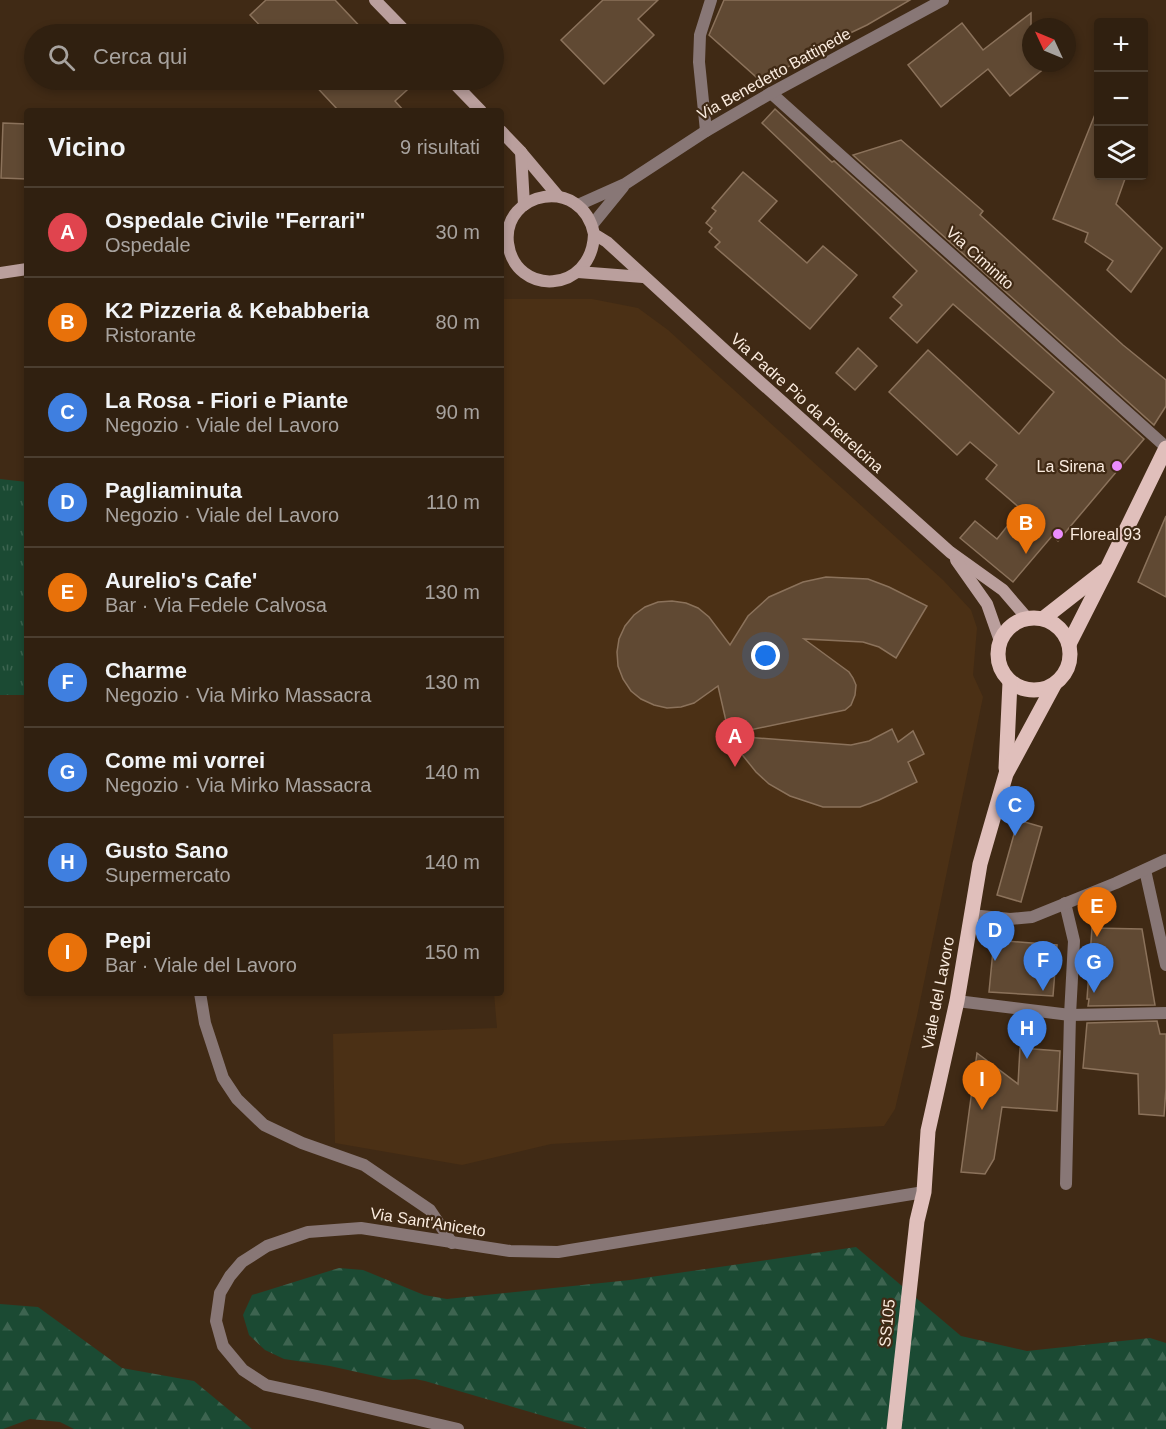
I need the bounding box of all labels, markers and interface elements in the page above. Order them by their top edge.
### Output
north arrow [1022,18,1076,72]
map controls [1094,18,1148,180]
button: + [1094,18,1148,72]
search box [24,24,504,90]
street label: Via Benedetto Battipede [695,25,854,123]
icon: search [45,41,78,74]
text: Cerca qui [93,44,187,69]
button: − [1094,72,1148,126]
button: layers [1094,126,1148,180]
text: Vicino [48,132,126,162]
text: 9 risultati [400,136,480,158]
text: Ospedale Civile "Ferrari" [105,208,366,233]
text: A [60,221,75,243]
text: 30 m [436,221,480,243]
street label: Via Ciminito [943,223,1017,293]
text: Ospedale [105,234,191,256]
text: K2 Pizzeria & Kebabberia [105,298,369,323]
text: B [60,311,75,333]
text: 80 m [436,311,480,333]
text: Ristorante [105,324,196,346]
street label: Via Padre Pio da Pietrelcina [727,330,887,476]
text: La Rosa - Fiori e Piante [105,388,348,413]
text: C [60,401,75,423]
text: 90 m [436,401,480,423]
text: Negozio · Viale del Lavoro [105,414,339,436]
place label: La Sirena [1037,458,1105,475]
marker: La Sirena [1110,459,1124,473]
text: Pagliaminuta [105,478,242,503]
text: D [60,491,75,513]
text: 110 m [426,491,480,513]
text: Negozio · Viale del Lavoro [105,504,339,526]
pin: B [1006,504,1046,554]
place label: Floreal 93 [1070,526,1141,543]
marker: Floreal 93 [1051,527,1065,541]
text: Aurelio's Cafe' [105,568,257,593]
text: E [61,581,74,603]
text: 130 m [424,581,480,603]
text: Bar · Via Fedele Calvosa [105,594,327,616]
your location [751,641,780,670]
text: Charme [105,658,187,683]
text: F [61,671,74,693]
text: 130 m [424,671,480,693]
text: Negozio · Via Mirko Massacra [105,684,371,706]
pin: A [716,718,754,767]
text: Come mi vorrei [105,748,265,773]
text: G [60,761,75,783]
text: 140 m [424,761,480,783]
text: Negozio · Via Mirko Massacra [105,774,371,796]
pin: C [996,786,1034,836]
text: Gusto Sano [105,838,228,863]
text: H [60,851,75,873]
text: 140 m [424,851,480,873]
text: Supermercato [105,864,231,886]
pin: E [1078,888,1116,937]
pin: D [976,912,1014,961]
text: Pepi [105,928,151,953]
street label: Viale del Lavoro [919,935,957,1051]
text: I [65,941,70,963]
text: 150 m [424,941,480,963]
pin: F [1024,942,1062,991]
pin: G [1074,944,1114,993]
text: Bar · Viale del Lavoro [105,954,297,976]
pin: H [1008,1010,1046,1059]
pin: I [962,1060,1002,1110]
street label: Via Sant'Aniceto [369,1204,487,1240]
street label: SS105 [876,1298,898,1348]

